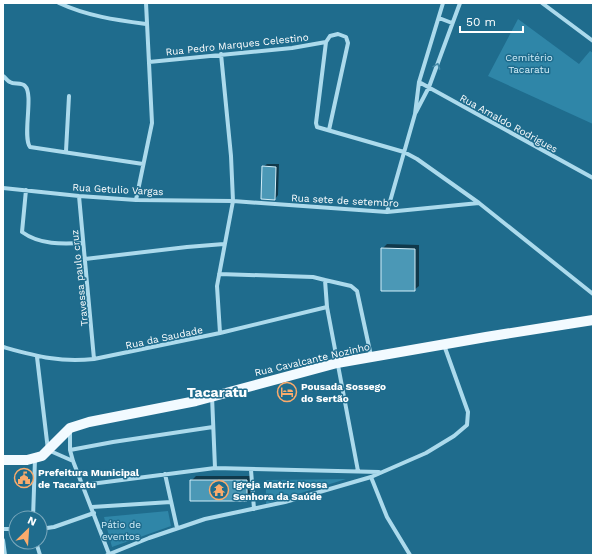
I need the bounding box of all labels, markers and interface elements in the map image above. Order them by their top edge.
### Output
scale bar [460,8,523,34]
text: 50 m [466,15,496,29]
street label: Rua Pedro Marques Celestino [165,32,309,57]
park label: Cemitério Tacaratu [505,52,553,75]
one-way arrow [432,63,440,70]
street label: Rua Amaldo Rodrigues [458,92,559,155]
street label: Rua Getulio Vargas [72,182,164,197]
street label: Rua sete de setembro [291,192,399,209]
street label: Travessa paulo cruz [69,229,90,327]
street label: Rua da Saudade [124,324,204,351]
street label: Rua Cavalcante Nozinho [253,341,371,378]
hotel icon: Pousada Sossego do Sertão [276,381,298,403]
place label: Pousada Sossego do Sertão [301,381,386,404]
district label: Tacaratu [187,384,247,400]
public building icon: Prefeitura Municipal de Tacaratu [13,467,35,489]
place label: Prefeitura Municipal de Tacaratu [38,467,140,490]
temple icon: Igreja Matriz Nossa Senhora da Saúde [208,479,230,501]
place label: Igreja Matriz Nossa Senhora da Saúde [233,479,327,502]
north arrow [8,510,48,550]
text: N [26,514,38,529]
park label: Pátio de eventos [101,519,141,542]

